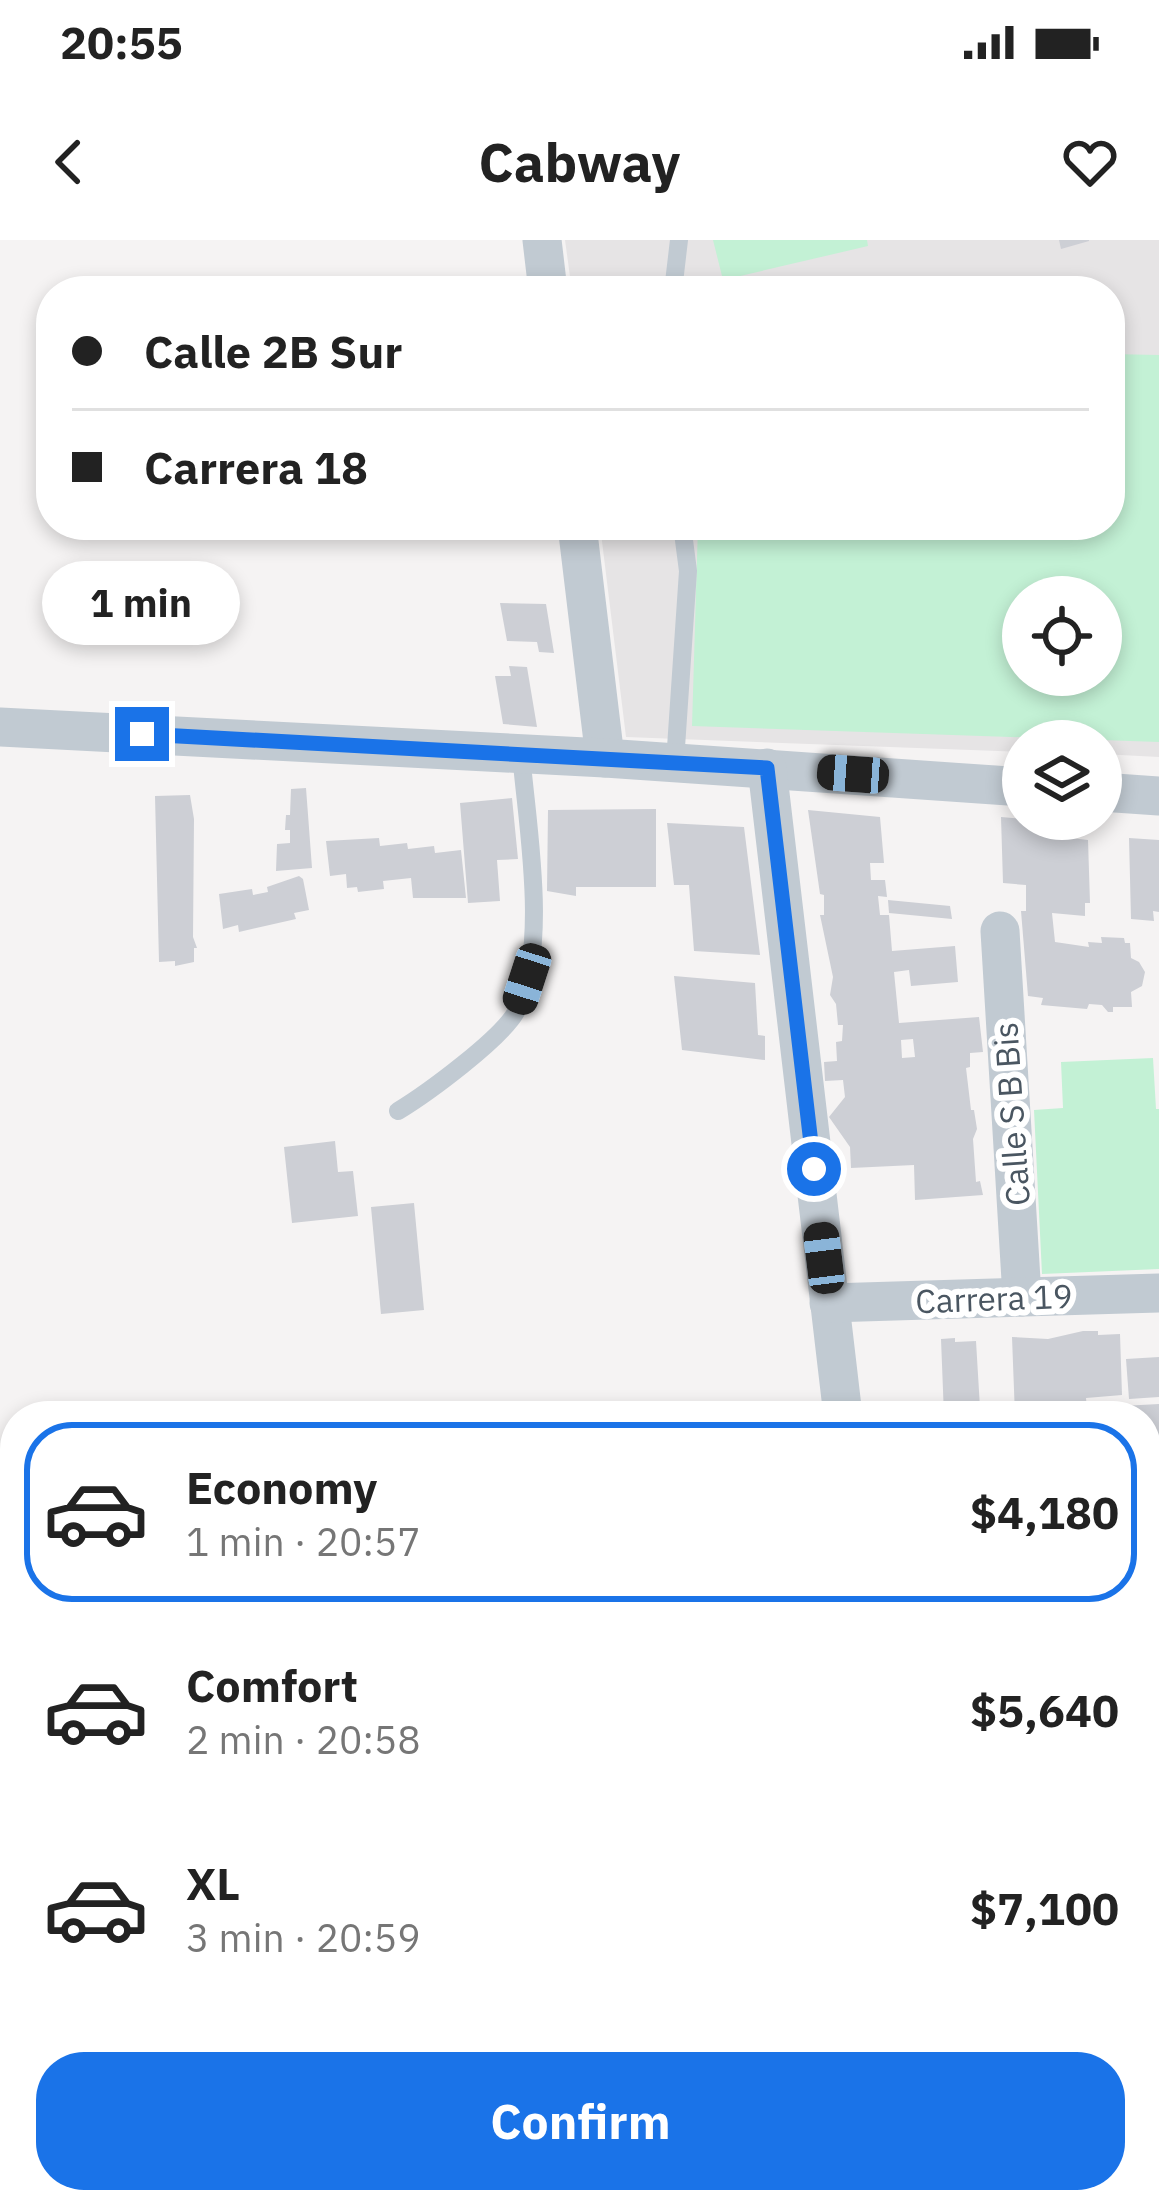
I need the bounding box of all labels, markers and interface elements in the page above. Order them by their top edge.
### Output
text: 20:55 [60,13,183,71]
text: Cabway [479,127,680,197]
icon: back [36,129,102,195]
icon: heart [1057,129,1123,195]
text: Calle 2B Sur [144,322,402,380]
text: Carrera 18 [144,438,368,496]
callout: 1 min [43,560,241,644]
map controls [1002,576,1122,840]
button: locate [1002,576,1122,696]
text: 1 min [90,577,192,628]
route end [115,707,169,761]
button: layers [1002,720,1122,840]
car [816,754,890,794]
car [499,939,555,1019]
street label: Calle S B Bis [983,1021,1039,1207]
route start [787,1142,841,1196]
car [802,1220,846,1296]
street label: Carrera 19 [915,1274,1073,1322]
icon: car [42,1458,150,1566]
text: Economy [186,1458,377,1516]
text: $4,180 [970,1483,1119,1541]
text: 1 min · 20:57 [186,1516,421,1567]
icon: car [42,1656,150,1764]
text: Comfort [186,1656,358,1714]
text: $5,640 [970,1681,1119,1739]
text: 2 min · 20:58 [186,1714,421,1765]
icon: car [42,1854,150,1962]
text: XL [186,1854,240,1912]
text: $7,100 [970,1879,1119,1937]
text: 3 min · 20:59 [186,1912,421,1963]
button: Confirm [36,2052,1125,2190]

